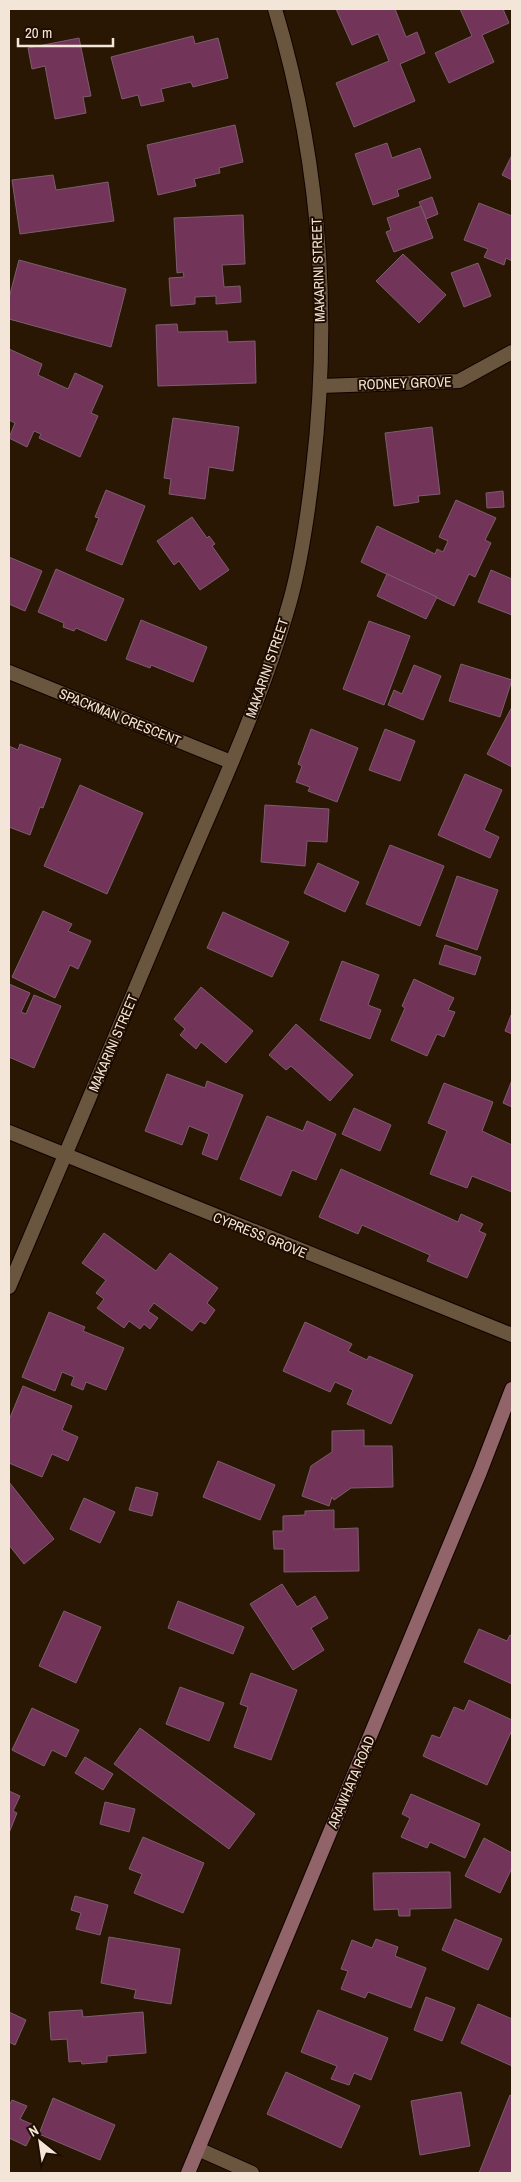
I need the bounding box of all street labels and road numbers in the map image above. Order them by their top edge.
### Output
street label: MAKARINI STREET [307,218,329,322]
street label: RODNEY GROVE [358,372,452,394]
street label: MAKARINI STREET [242,616,292,720]
street label: SPACKMAN CRESCENT [56,684,184,750]
street label: MAKARINI STREET [84,992,142,1094]
street label: CYPRESS GROVE [210,1208,310,1262]
street label: ARAWHATA ROAD [323,1733,379,1832]

